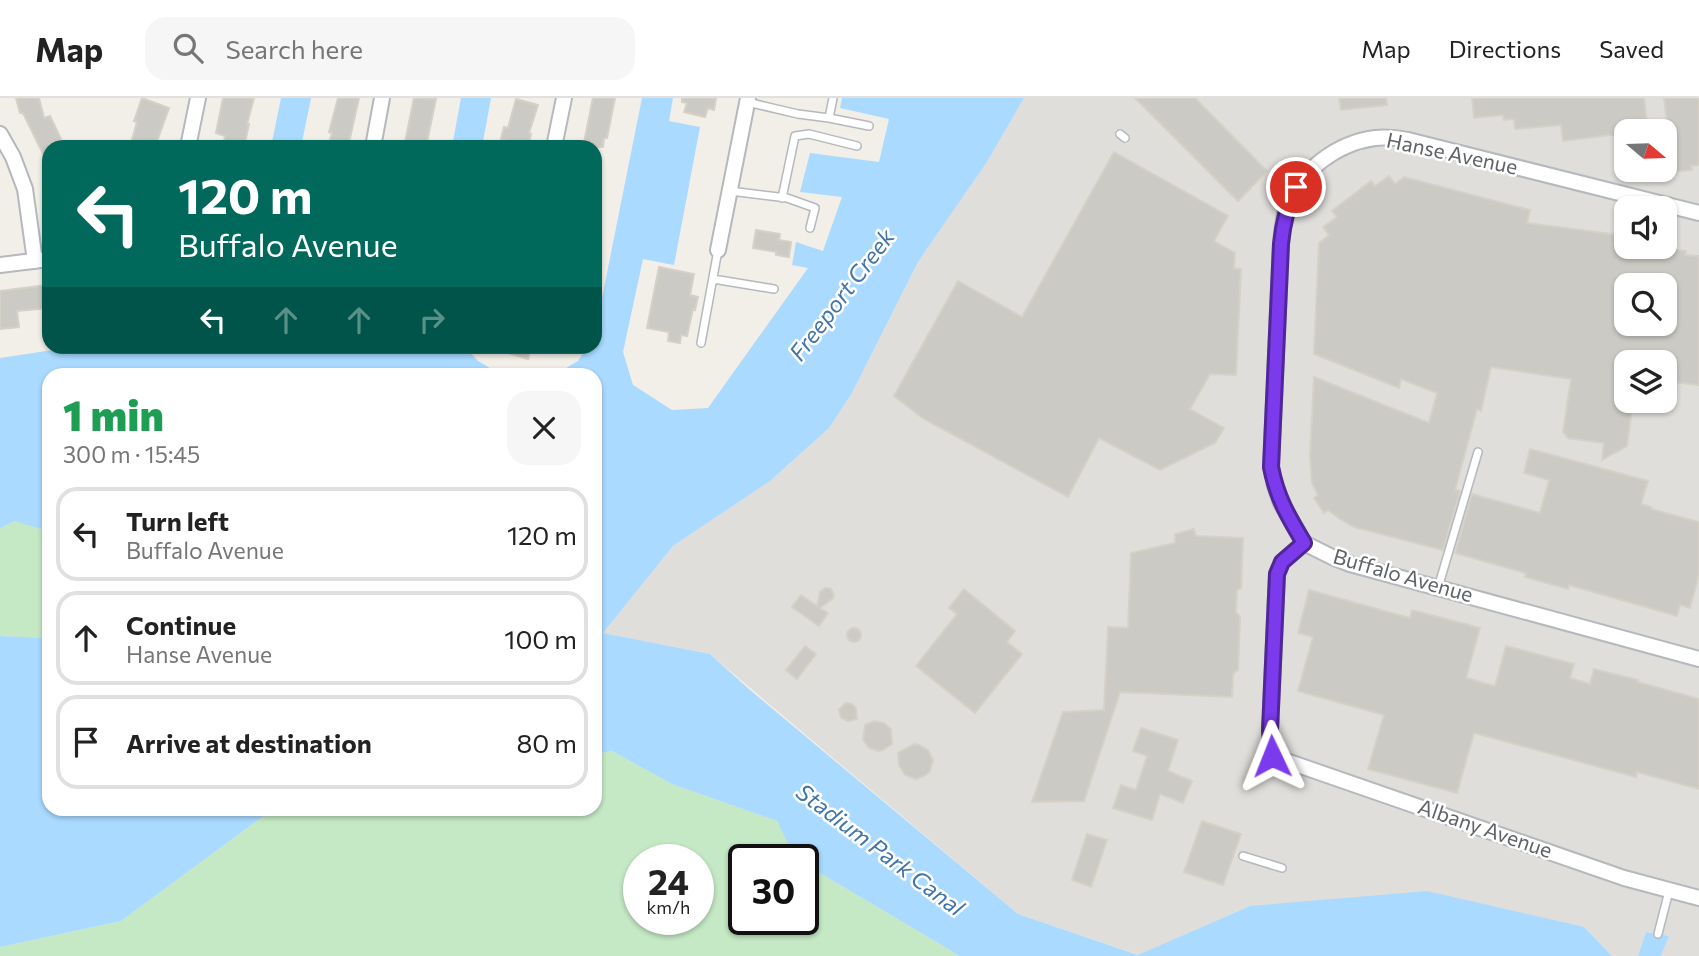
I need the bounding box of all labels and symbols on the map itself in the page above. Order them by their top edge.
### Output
north arrow [1614,119,1676,182]
street label: Hanse Avenue [1384,126,1520,179]
pin [1266,157,1326,217]
water label: Freeport Creek [783,223,900,366]
street label: Buffalo Avenue [1331,543,1476,606]
position arrow [1235,719,1309,793]
water label: Stadium Park Canal [791,777,971,922]
street label: Albany Avenue [1415,793,1556,862]
speed limit sign: 30 [728,844,819,935]

